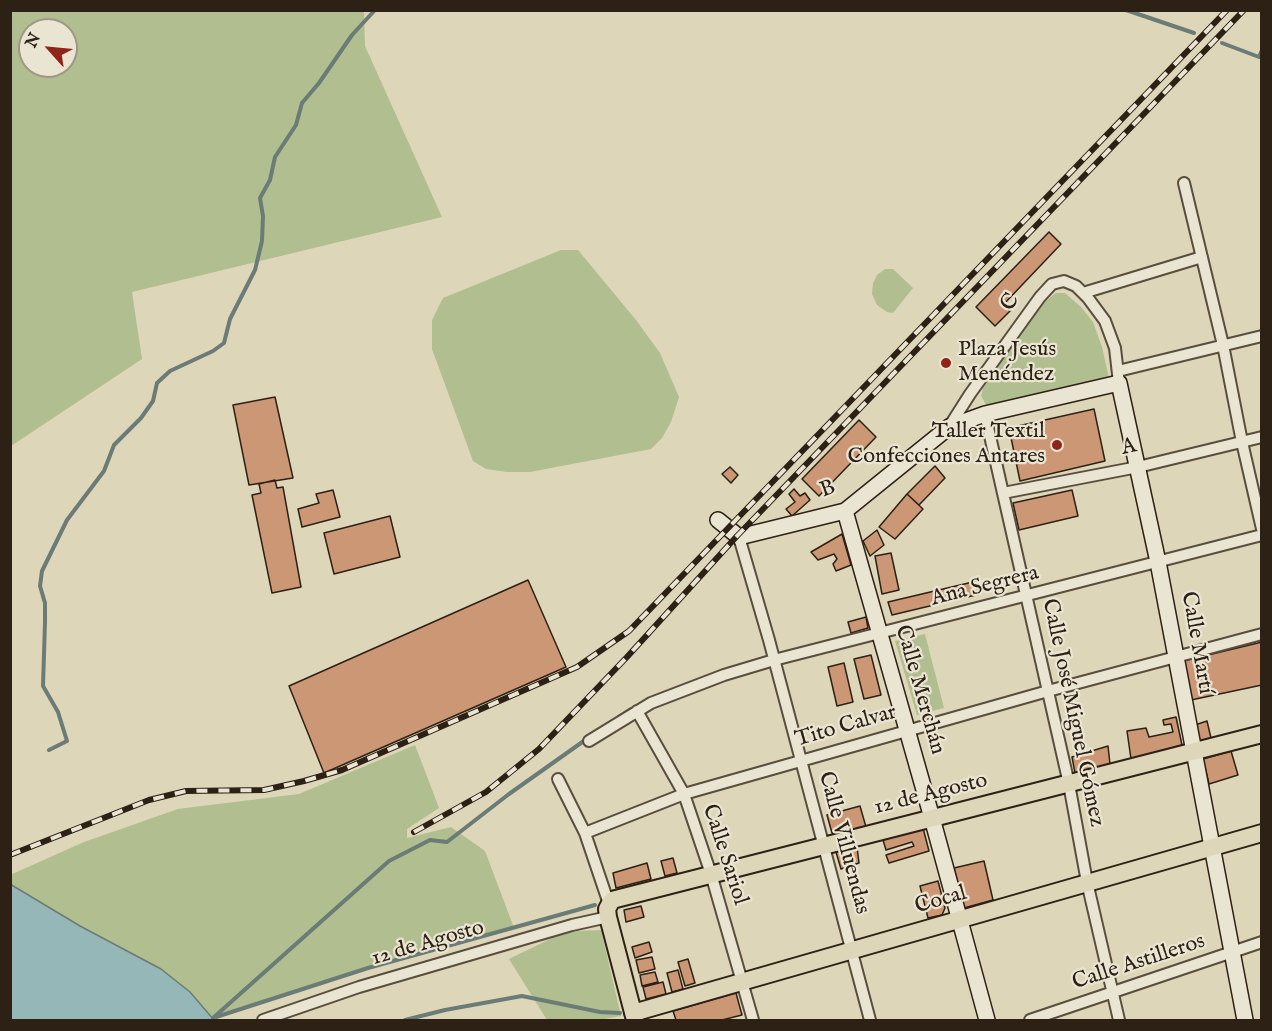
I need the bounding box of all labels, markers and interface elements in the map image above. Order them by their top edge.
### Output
north arrow [18,18,78,78]
text: N [22,30,46,51]
street label: C [996,289,1026,317]
place label: Plaza Jesús Menéndez [958,337,1056,388]
marker: Plaza Jesús Menéndez [939,356,953,370]
place label: Taller Textil Confecciones Antares [847,419,1045,470]
street label: A [1119,434,1139,462]
marker: Taller Textil Confecciones Antares [1050,438,1064,452]
street label: B [817,475,839,505]
street label: Ana Segrera [928,561,1042,613]
street label: Calle Martí [1174,590,1218,696]
street label: Calle José Miguel Gómez [1035,597,1109,829]
street label: Calle Merchán [888,622,950,758]
street label: Tito Calvar [792,700,900,754]
street label: 12 de Agosto [872,768,990,822]
street label: Calle Villuendas [811,769,875,917]
street label: Calle Sariol [695,801,753,909]
street label: Cocal [912,881,970,921]
street label: 12 de Agosto [369,915,487,973]
street label: Calle Astilleros [1069,929,1209,997]

